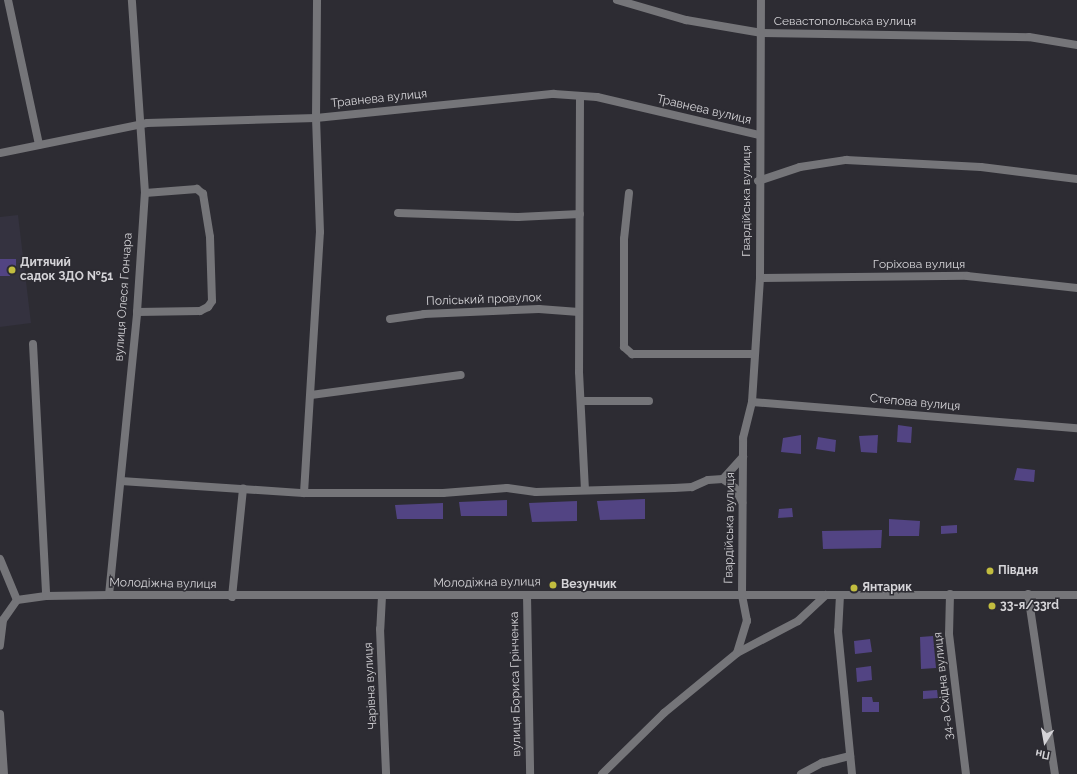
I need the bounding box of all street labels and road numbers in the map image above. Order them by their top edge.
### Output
street label: Севастопольська вулиця [774,15,916,29]
street label: Травнева вулиця [330,87,428,111]
street label: Травнева вулиця [655,92,753,128]
street label: Гвардійська вулиця [740,145,754,257]
street label: вулиця Олеся Гончара [112,232,136,362]
street label: Горіхова вулиця [873,258,965,272]
street label: Поліський провулок [426,291,542,309]
street label: Степова вулиця [869,392,961,414]
street label: Гвардійська вулиця [722,472,738,584]
street label: Молодіжна вулиця [433,575,541,591]
street label: Молодіжна вулиця [109,576,217,592]
street label: вулиця Бориса Грінченка [508,611,524,757]
street label: 34-а Східна вулиця [931,632,957,740]
street label: Чарівна вулиця [362,642,380,730]

